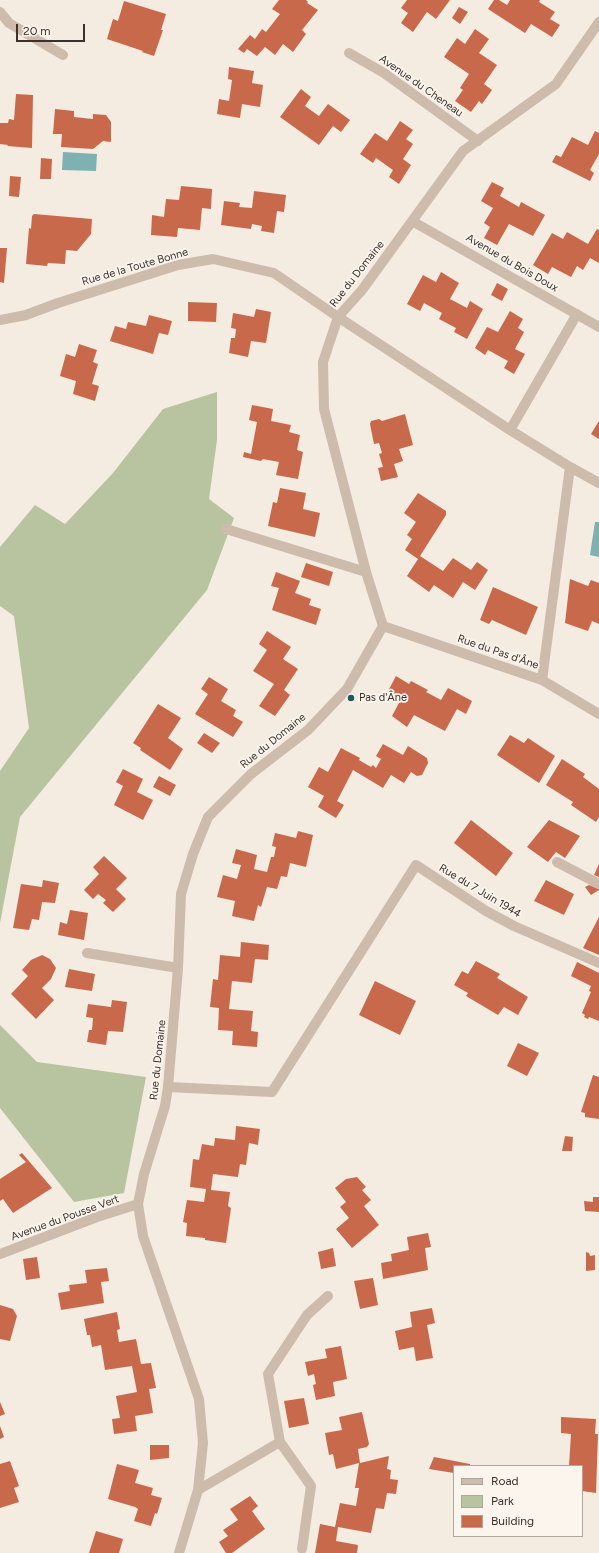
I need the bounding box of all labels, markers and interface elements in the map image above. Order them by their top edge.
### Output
scale bar [18,16,87,42]
text: 20 m [23,24,51,38]
street label: Avenue du Cheneau [377,52,465,120]
street label: Avenue du Bois Doux [464,231,560,295]
street label: Rue du Domaine [327,238,387,310]
street label: Rue de la Toute Bonne [80,246,190,288]
street label: Rue du Pas d'Âne [456,632,540,672]
place label: Pas d'Âne [359,691,407,705]
marker: Pas d'Âne [346,693,356,703]
street label: Rue du Domaine [238,710,308,772]
street label: Rue du 7 Juin 1944 [437,861,523,921]
street label: Rue du Domaine [147,1019,169,1101]
street label: Avenue du Pousse Vert [9,1192,121,1244]
legend [453,1465,583,1537]
text: Road [491,1474,519,1488]
text: Park [491,1494,514,1508]
text: Building [491,1514,534,1528]

